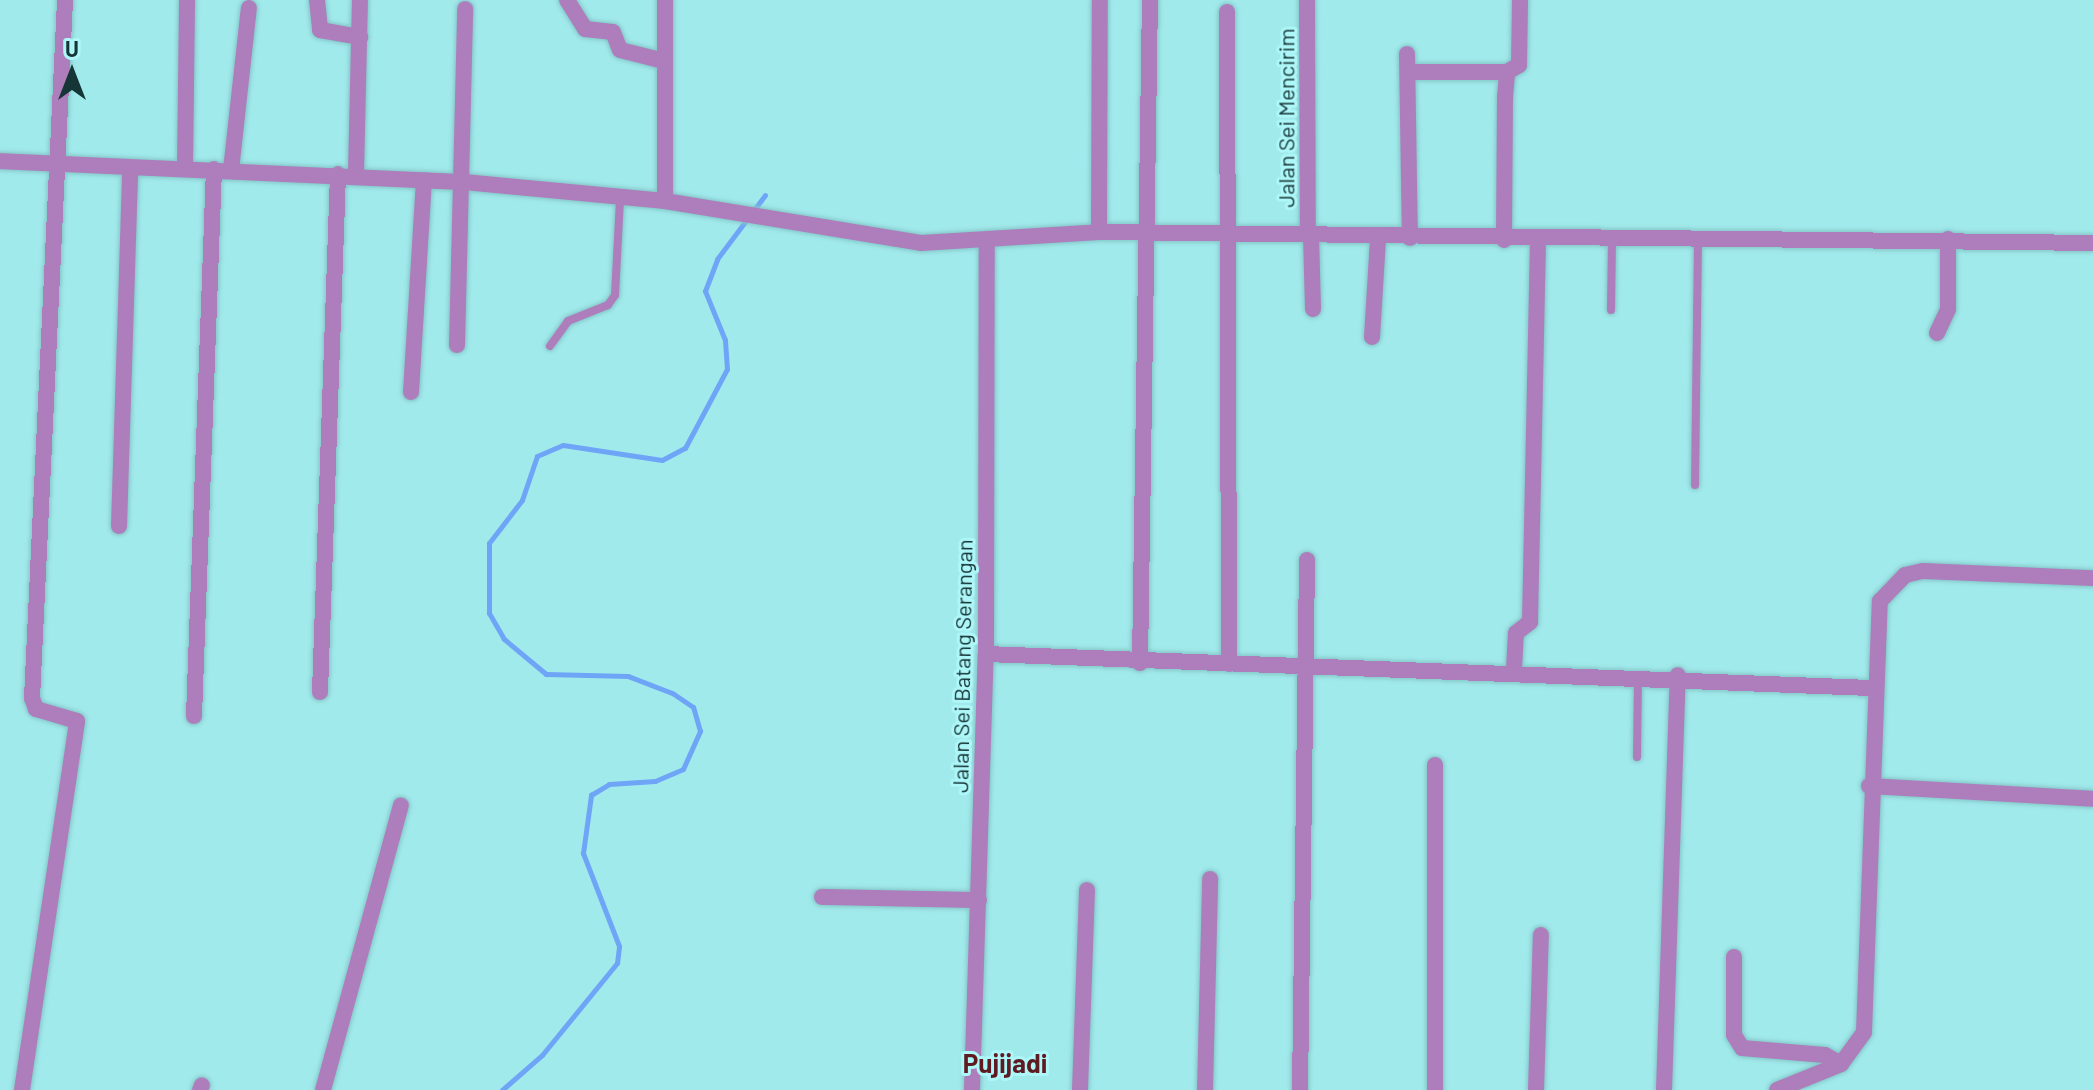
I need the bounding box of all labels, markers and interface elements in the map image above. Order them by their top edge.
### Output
street label: Jalan Sei Mencirim [1273,28,1299,208]
north arrow [32,32,112,112]
text: U [65,35,79,61]
street label: Jalan Sei Batang Serangan [947,539,977,793]
district label: Pujijadi [963,1047,1047,1079]

